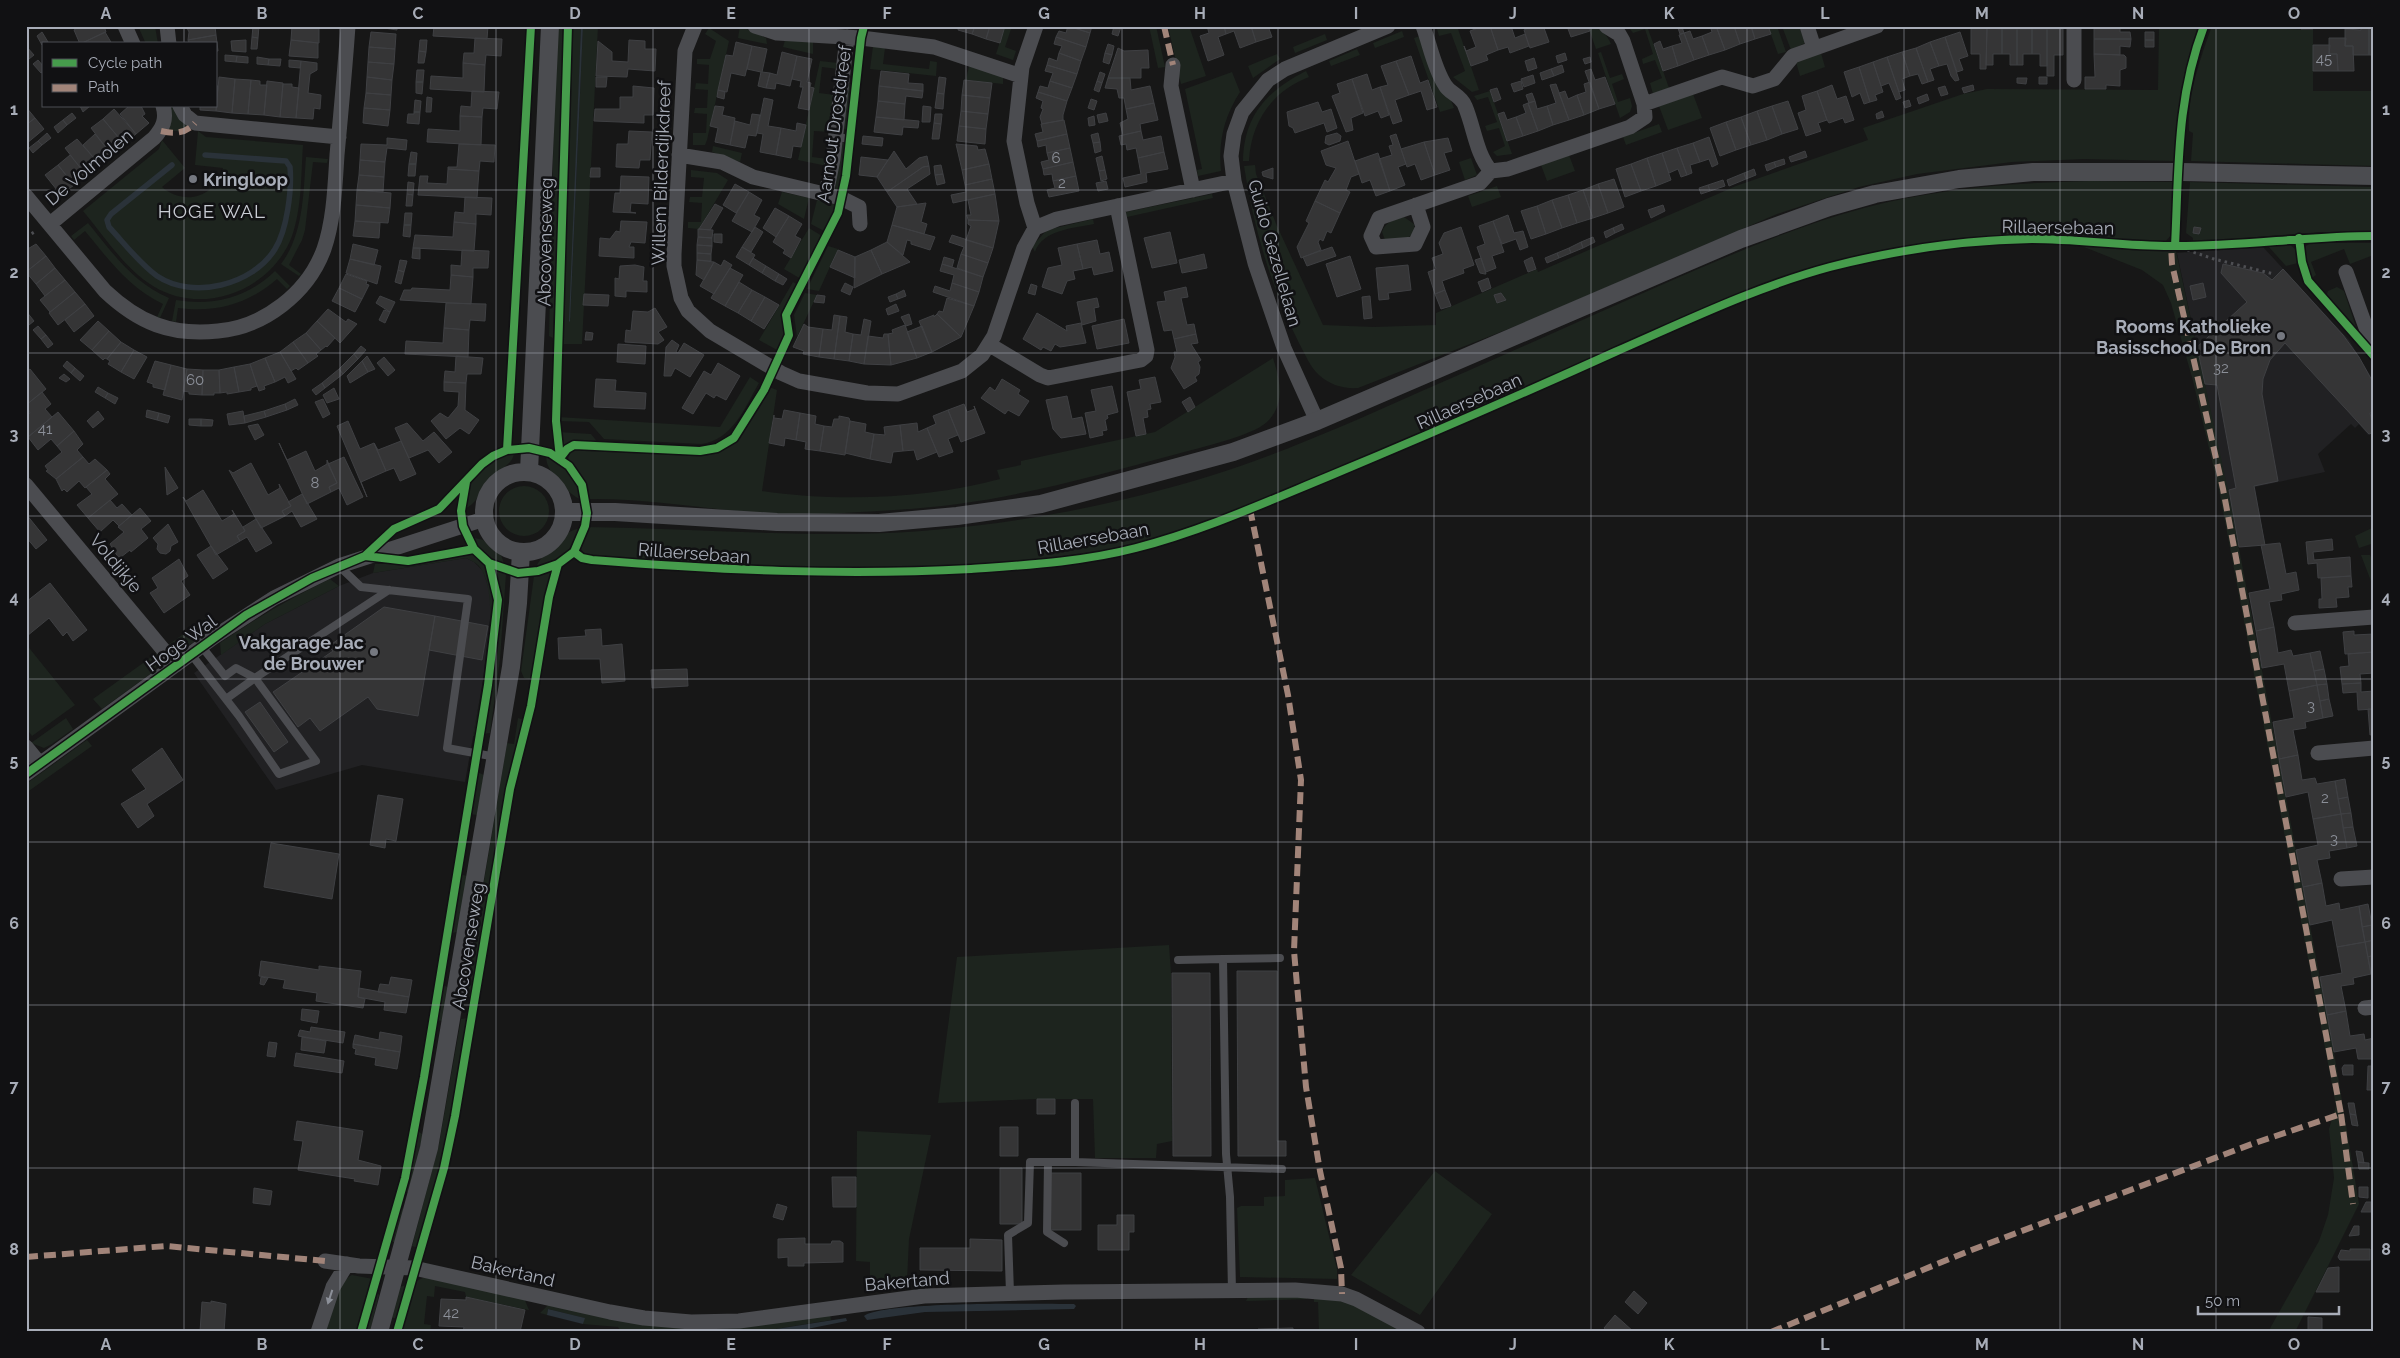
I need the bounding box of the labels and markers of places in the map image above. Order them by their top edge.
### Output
place label: Kringloop [203,169,288,190]
marker: Kringloop [187,173,199,185]
place label: Rooms Katholieke Basisschool De Bron [2096,316,2271,358]
marker: Rooms Katholieke Basisschool De Bron [2275,330,2287,342]
place label: Vakgarage Jac de Brouwer [239,632,364,674]
marker: Vakgarage Jac de Brouwer [368,646,380,658]

